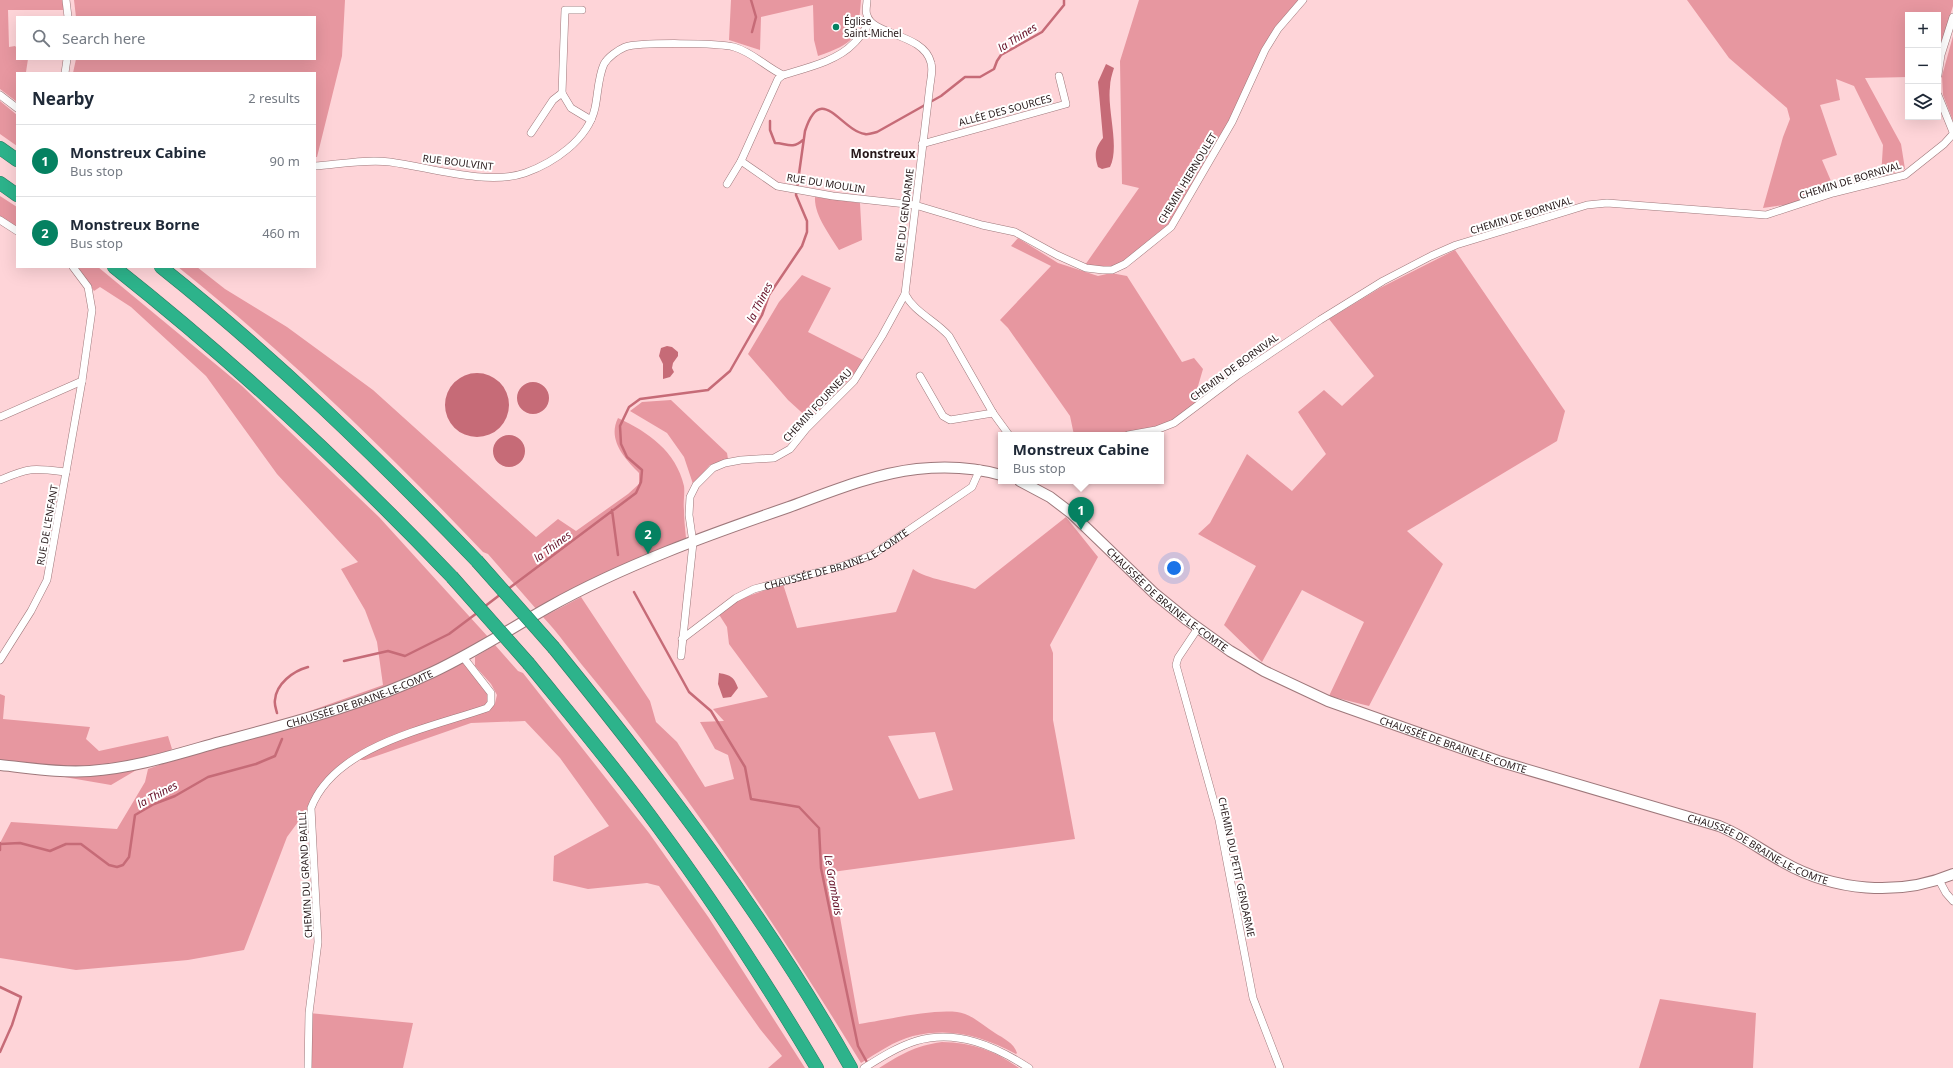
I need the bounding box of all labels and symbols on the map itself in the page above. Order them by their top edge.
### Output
place label: Église Saint-Michel [844,14,902,40]
water label: la Thines [995,19,1040,55]
marker: Église Saint-Michel [831,22,841,32]
street label: ALLÉE DES SOURCES [957,91,1054,129]
street label: CHEMIN HIERNOULET [1154,130,1220,226]
district label: Monstreux [851,145,915,162]
street label: RUE BOULVINT [422,151,494,173]
street label: CHEMIN DE BORNIVAL [1797,158,1903,202]
street label: RUE DU GENDARME [891,168,917,262]
street label: RUE DU MOULIN [786,170,866,196]
street label: CHEMIN DE BORNIVAL [1468,193,1574,237]
water label: la Thines [742,279,776,325]
street label: CHEMIN DE BORNIVAL [1187,330,1281,404]
street label: CHEMIN FOURNEAU [779,365,855,445]
street label: RUE DE L'ENFANT [33,483,61,566]
pin: 1 [1068,497,1094,530]
pin: 2 [635,521,661,554]
street label: CHAUSSÉE DE BRAINE-LE-COMTE [763,525,911,593]
water label: la Thines [530,527,574,565]
street label: CHAUSSÉE DE BRAINE-LE-COMTE [1104,544,1231,654]
your location [1164,558,1184,578]
street label: CHAUSSÉE DE BRAINE-LE-COMTE [285,666,435,731]
street label: CHAUSSÉE DE BRAINE-LE-COMTE [1378,713,1528,776]
water label: la Thines [134,777,180,811]
street label: CHEMIN DU PETIT GENDARME [1215,796,1259,938]
street label: CHAUSSÉE DE BRAINE-LE-COMTE [1686,810,1830,887]
street label: CHEMIN DU GRAND BAILLI [295,811,315,939]
water label: Le Grambais [821,854,847,917]

